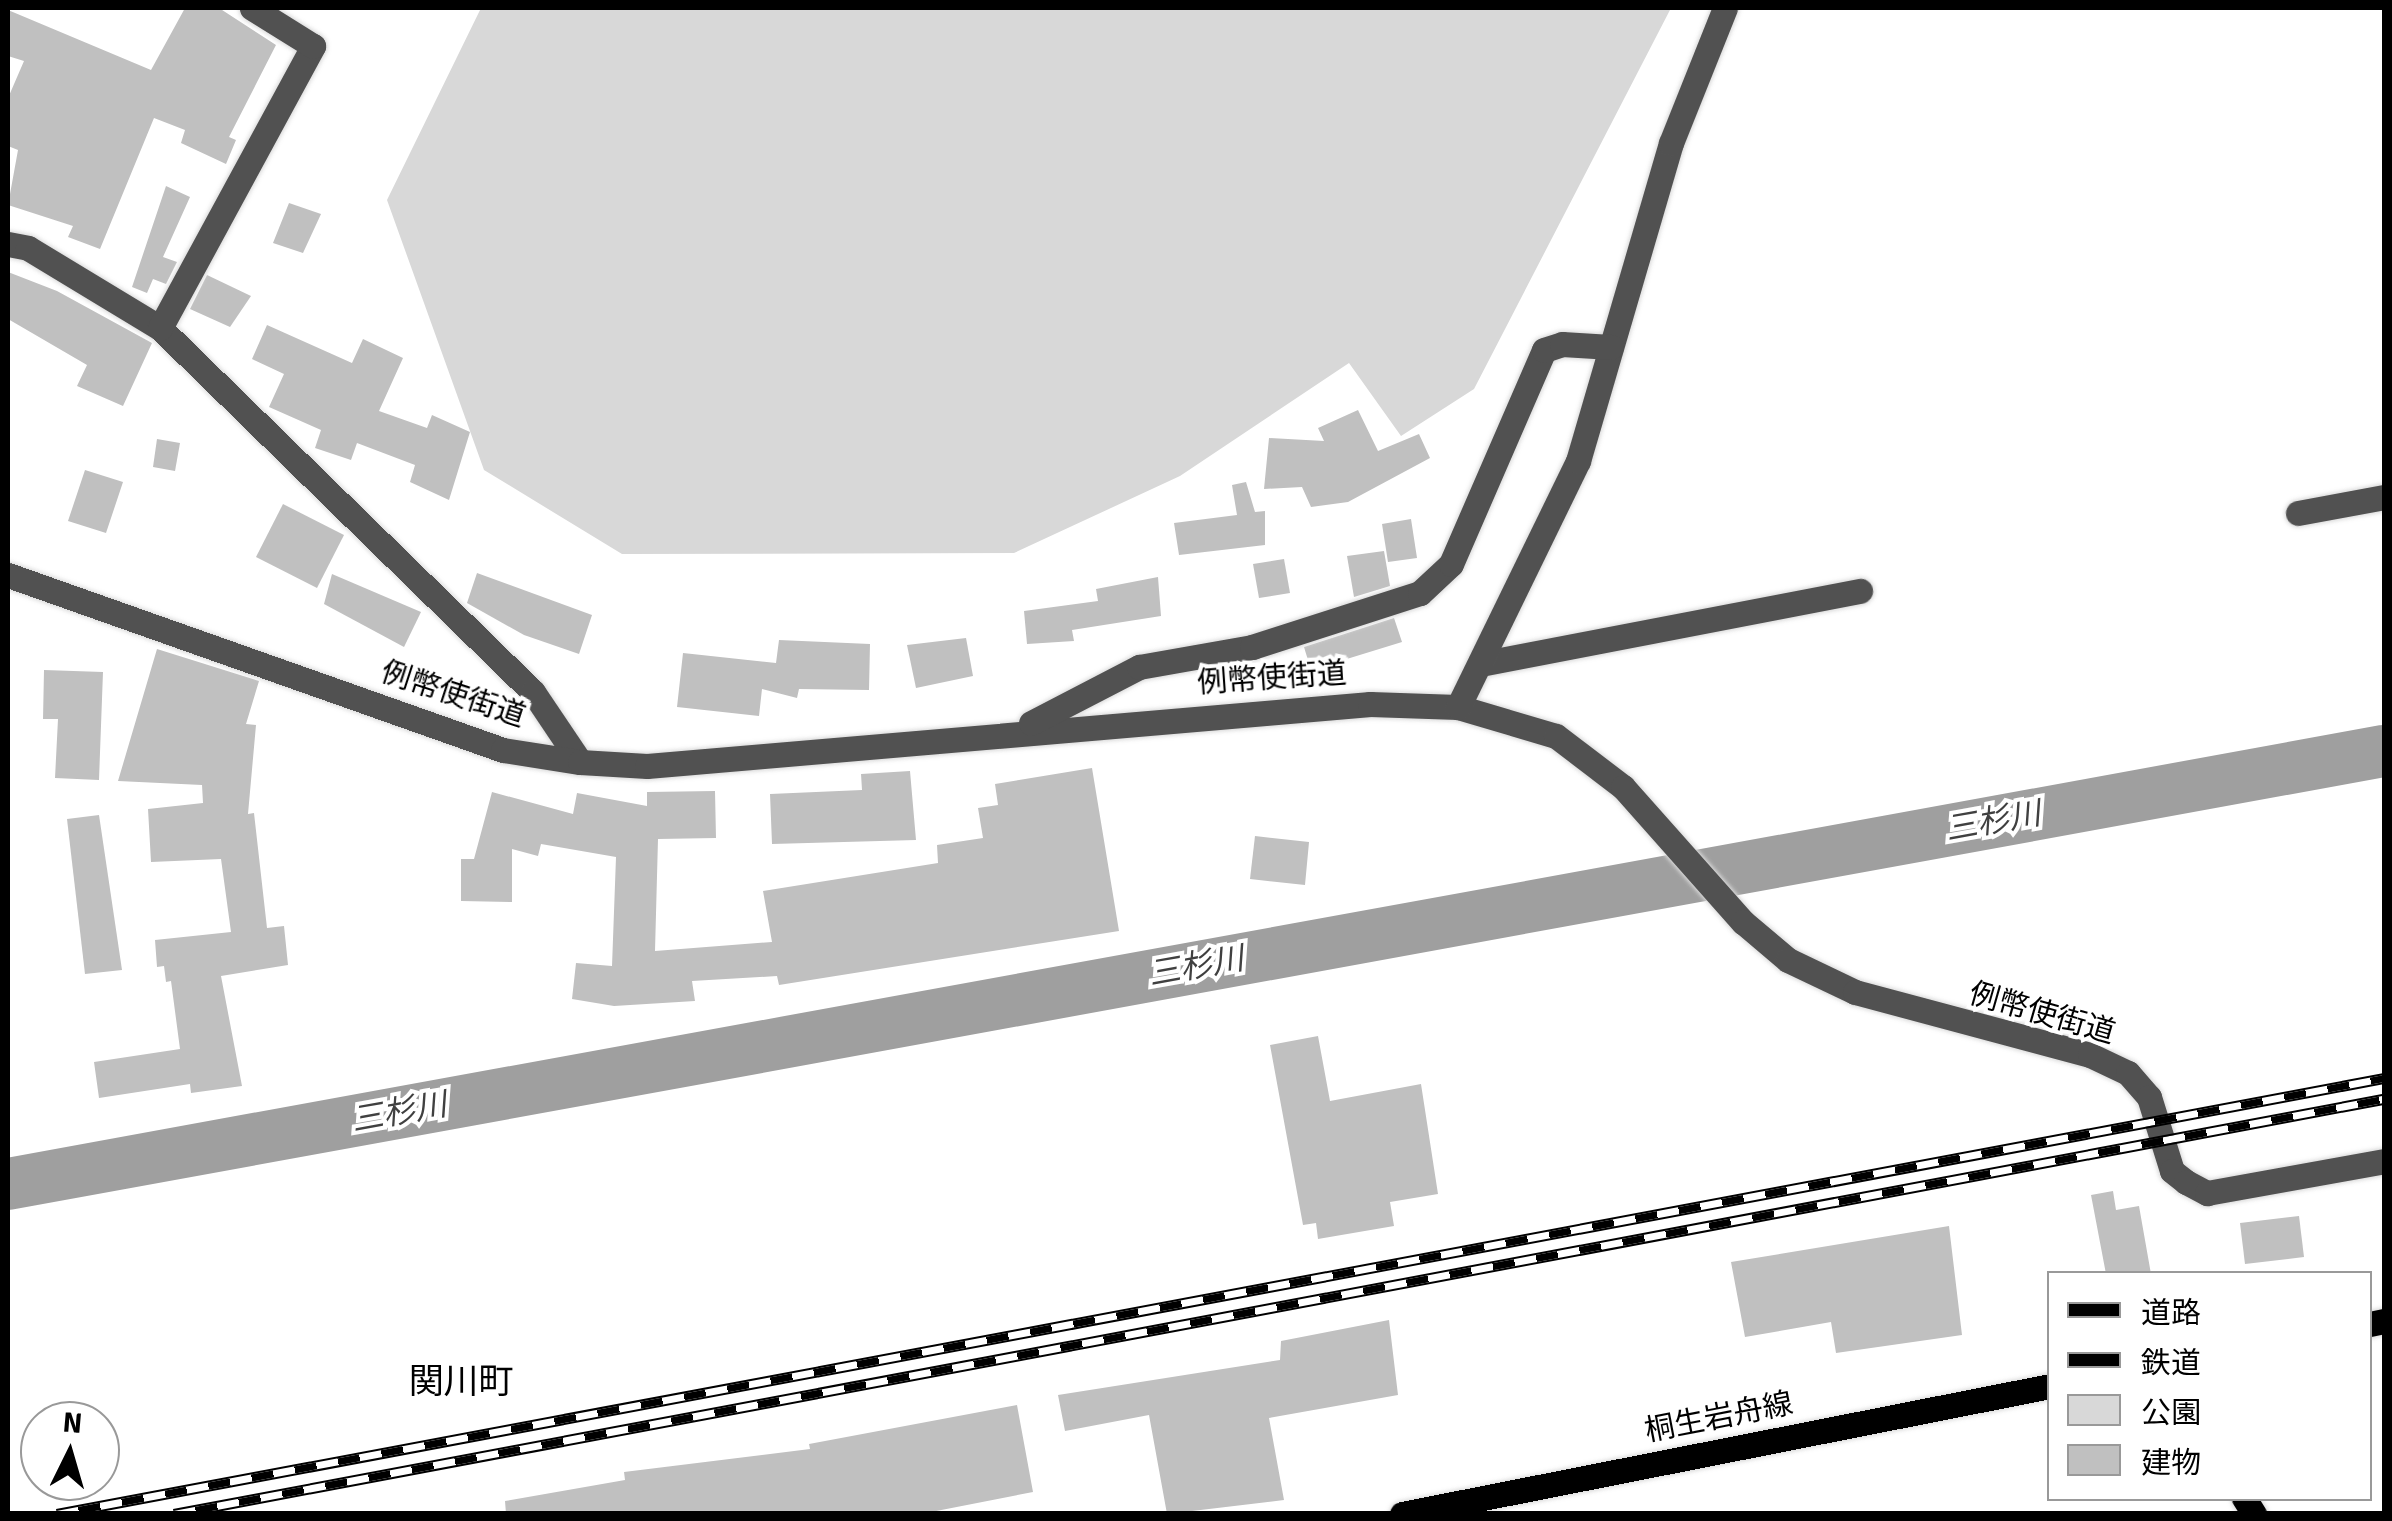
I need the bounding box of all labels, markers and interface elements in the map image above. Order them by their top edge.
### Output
street label: 例幣使街道 [376,655,530,735]
street label: 例幣使街道 [1196,656,1348,702]
water label: 三杉川 [1942,795,2044,849]
water label: 三杉川 [1145,940,1247,994]
street label: 例幣使街道 [1965,976,2119,1052]
water label: 三杉川 [348,1086,450,1140]
legend [2047,1271,2372,1501]
text: 道路 [2141,1295,2201,1332]
text: 鉄道 [2141,1345,2201,1382]
district label: 関川町 [409,1361,513,1403]
street label: 桐生岩舟線 [1642,1386,1796,1450]
text: 公園 [2141,1395,2201,1432]
north arrow [20,1401,120,1501]
text: N [61,1405,84,1441]
text: 建物 [2141,1445,2201,1482]

